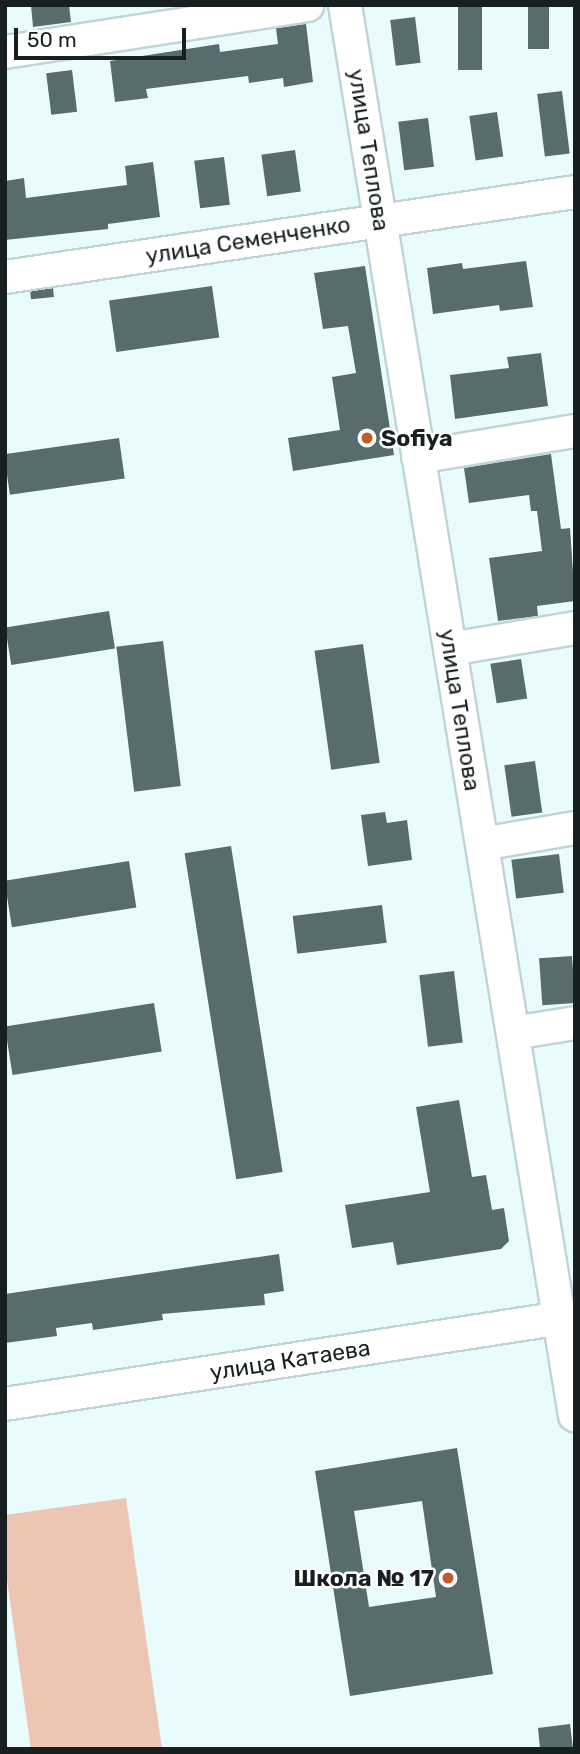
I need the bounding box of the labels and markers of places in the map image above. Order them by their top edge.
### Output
place label: Sofiya [381,424,453,452]
marker: Sofiya [359,430,375,446]
place label: Школа № 17 [294,1564,434,1592]
marker: Школа № 17 [440,1570,456,1586]

